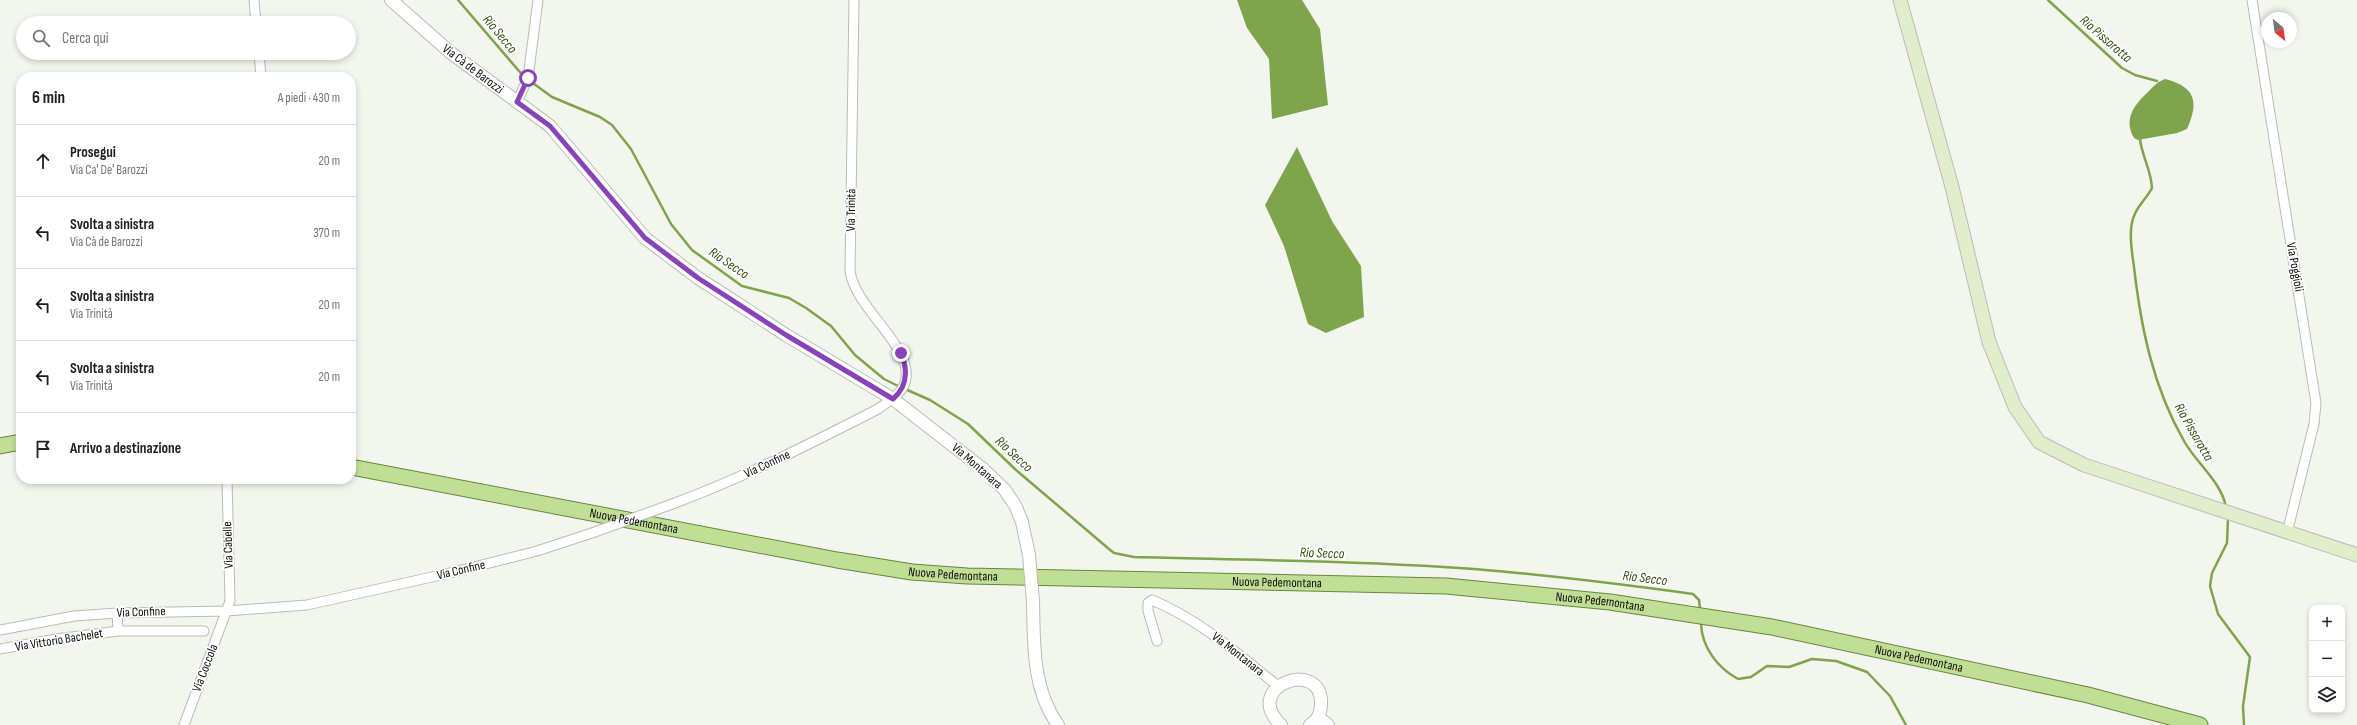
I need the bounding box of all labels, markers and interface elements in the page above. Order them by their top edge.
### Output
water label: Rio Secco [479,11,521,57]
water label: Rio Pissarotta [2076,12,2136,67]
north arrow [2261,12,2297,48]
search box [16,16,356,60]
icon: search [30,27,52,49]
text: Cerca qui [62,29,109,48]
street label: Via Cà de Barozzi [439,41,507,97]
route start [519,69,537,87]
text: 6 min [32,88,65,108]
text: A piedi · 430 m [278,90,340,106]
text: Prosegui [70,143,116,162]
icon: ahead [32,150,54,172]
text: 20 m [318,153,340,169]
text: Via Ca' De' Barozzi [70,162,148,178]
street label: Via Trinità [843,189,859,231]
text: Svolta a sinistra [70,215,154,234]
icon: left [32,222,54,244]
text: 370 m [313,225,340,241]
text: Via Cà de Barozzi [70,234,143,250]
street label: Via Poggioli [2283,241,2307,293]
water label: Rio Secco [706,243,753,283]
text: Svolta a sinistra [70,287,154,306]
icon: left [32,294,54,316]
text: 20 m [318,297,340,313]
text: Via Trinità [70,306,113,322]
route end [892,344,910,362]
text: Svolta a sinistra [70,359,154,378]
icon: left [32,366,54,388]
text: 20 m [318,369,340,385]
text: Via Trinità [70,378,113,394]
water label: Rio Pissarotta [2171,400,2217,464]
water label: Rio Secco [992,433,1036,476]
icon: arrive [32,438,54,460]
text: Arrivo a destinazione [70,439,181,458]
street label: Via Montanara [948,440,1006,492]
street label: Via Confine [741,446,793,482]
street label: Nuova Pedemontana [588,505,679,537]
street label: Via Cabelle [219,521,237,569]
water label: Rio Secco [1299,544,1345,562]
street label: Via Confine [435,557,487,583]
street label: Nuova Pedemontana [907,564,998,585]
water label: Rio Secco [1622,567,1669,589]
street label: Nuova Pedemontana [1232,574,1322,591]
street label: Nuova Pedemontana [1555,589,1646,615]
street label: Via Confine [116,603,166,621]
map controls [2309,605,2345,713]
button: + [2309,605,2345,641]
street label: Via Vittorio Bachelet [14,625,104,655]
street label: Via Montanara [1209,629,1267,679]
street label: Nuova Pedemontana [1873,641,1964,676]
button: − [2309,641,2345,677]
street label: Via Coccola [189,642,221,694]
button: layers [2309,677,2345,713]

